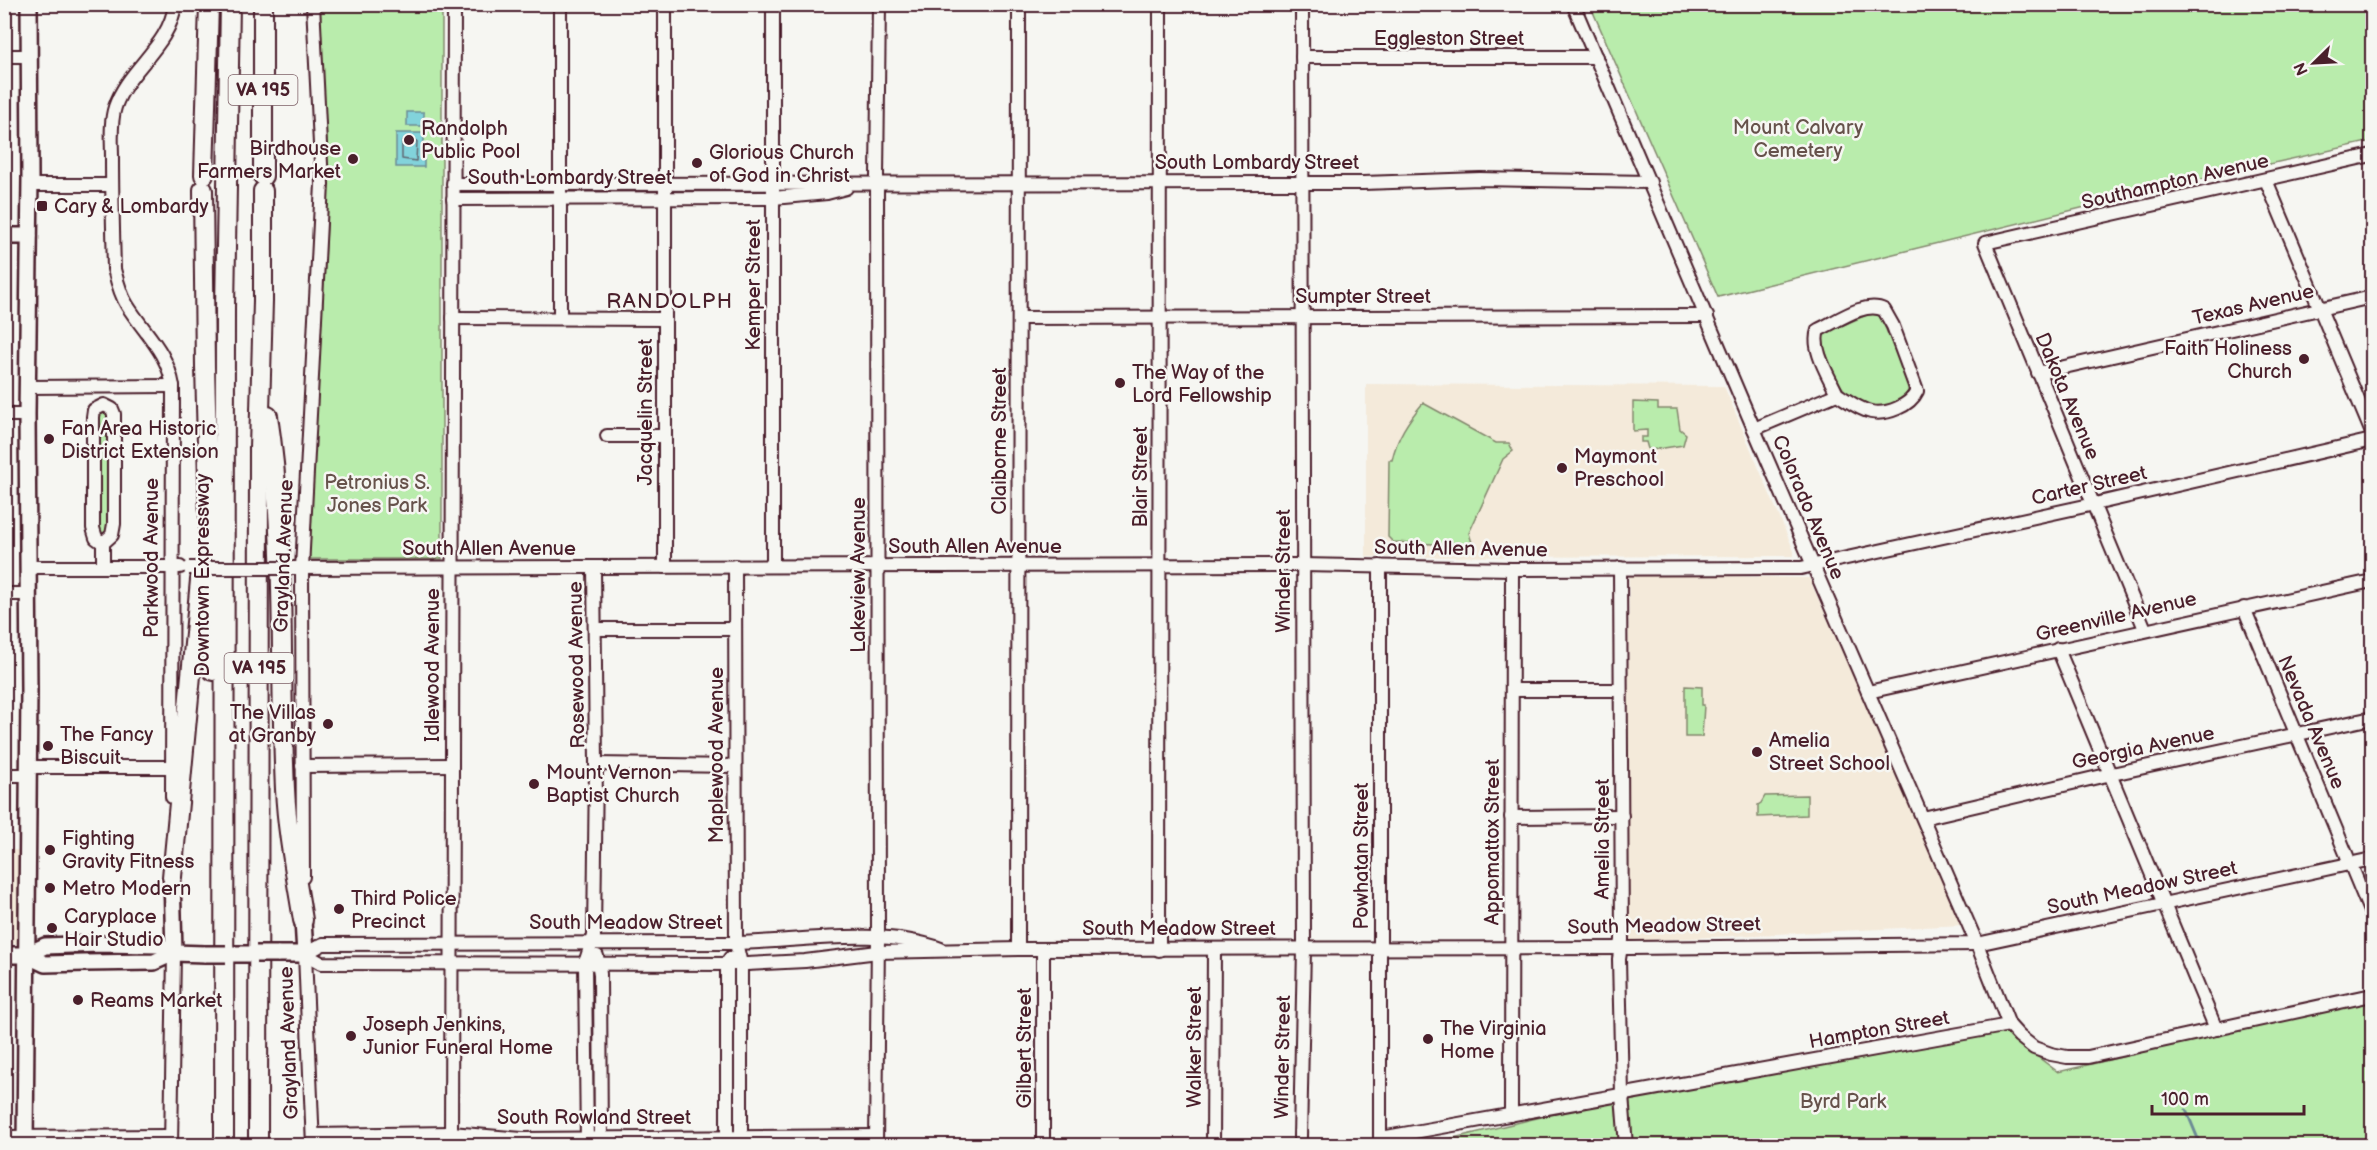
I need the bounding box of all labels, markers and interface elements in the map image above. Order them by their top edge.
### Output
street label: Eggleston Street [1374,27,1524,51]
north arrow [2284,33,2344,93]
text: N [2291,59,2313,78]
road number: VA 195 [228,75,298,105]
park label: Mount Calvary Cemetery [1733,116,1863,163]
place label: Randolph Public Pool [421,117,520,164]
marker: Randolph Public Pool [402,133,416,147]
place label: Birdhouse Farmers Market [197,137,341,184]
place label: Glorious Church of God in Christ [709,141,854,188]
street label: Southampton Avenue [2079,149,2271,215]
street label: South Lombardy Street [1155,151,1359,175]
marker: Birdhouse Farmers Market [346,152,360,166]
marker: Glorious Church of God in Christ [690,156,704,170]
street label: South Lombardy Street [468,166,672,190]
place label: Cary & Lombardy [54,195,208,219]
marker: Cary & Lombardy [35,199,49,213]
street label: Kemper Street [742,219,766,351]
street label: Texas Avenue [2190,279,2316,331]
street label: Sumpter Street [1295,285,1431,309]
district label: RANDOLPH [606,289,734,314]
street label: Dakota Avenue [2030,329,2105,464]
place label: Faith Holiness Church [2164,337,2292,384]
street label: Jacquelin Street [634,338,658,486]
marker: Faith Holiness Church [2297,352,2311,366]
place label: The Way of the Lord Fellowship [1132,361,1272,408]
street label: Claiborne Street [988,367,1012,515]
marker: The Way of the Lord Fellowship [1113,376,1127,390]
place label: Fan Area Historic District Extension [61,417,219,464]
street label: Blair Street [1129,426,1153,528]
street label: Colorado Avenue [1767,431,1849,583]
marker: Fan Area Historic District Extension [42,432,56,446]
place label: Maymont Preschool [1574,445,1664,492]
marker: Maymont Preschool [1555,461,1569,475]
street label: Carter Street [2029,461,2149,511]
park label: Petronius S. Jones Park [324,471,430,518]
street label: Downtown Expressway [191,473,215,677]
street label: Parkwood Avenue [140,478,164,638]
street label: Grayland Avenue [269,479,299,633]
street label: Lakeview Avenue [847,497,871,653]
street label: Winder Street [1272,509,1296,633]
street label: South Allen Avenue [888,535,1062,559]
street label: South Allen Avenue [1374,535,1548,563]
street label: South Allen Avenue [402,537,576,561]
street label: Rosewood Avenue [564,581,590,749]
street label: Greenville Avenue [2033,587,2199,647]
street label: Idlewood Avenue [421,588,445,742]
street label: Nevada Avenue [2272,652,2350,793]
road number: VA 195 [224,653,294,683]
street label: Maplewood Avenue [705,667,729,843]
place label: The Villas at Granby [229,701,316,748]
marker: The Villas at Granby [321,717,335,731]
street label: Georgia Avenue [2070,721,2217,775]
place label: The Fancy Biscuit [60,723,153,770]
place label: Amelia Street School [1769,729,1890,776]
marker: The Fancy Biscuit [41,739,55,753]
marker: Amelia Street School [1750,745,1764,759]
street label: Appomattox Street [1481,759,1505,925]
place label: Mount Vernon Baptist Church [546,761,679,808]
marker: Mount Vernon Baptist Church [527,777,541,791]
street label: Amelia Street [1591,779,1615,900]
street label: Powhatan Street [1350,783,1374,929]
place label: Fighting Gravity Fitness [62,827,194,874]
marker: Fighting Gravity Fitness [43,843,57,857]
street label: South Meadow Street [2045,856,2239,920]
place label: Metro Modern [62,877,191,901]
marker: Metro Modern [43,881,57,895]
place label: Third Police Precinct [351,887,457,934]
marker: Third Police Precinct [332,902,346,916]
place label: Caryplace Hair Studio [64,905,164,952]
street label: South Meadow Street [529,911,723,935]
street label: South Meadow Street [1567,912,1761,940]
street label: South Meadow Street [1082,917,1276,941]
marker: Caryplace Hair Studio [45,921,59,935]
street label: Grayland Avenue [274,966,304,1120]
street label: Walker Street [1183,986,1207,1108]
street label: Gilbert Street [1013,988,1037,1108]
place label: Reams Market [90,989,223,1013]
marker: Reams Market [71,993,85,1007]
street label: Winder Street [1270,995,1296,1119]
street label: Hampton Street [1807,1006,1951,1054]
place label: Joseph Jenkins, Junior Funeral Home [363,1013,553,1060]
place label: The Virginia Home [1440,1017,1547,1064]
marker: Joseph Jenkins, Junior Funeral Home [344,1029,358,1043]
marker: The Virginia Home [1421,1032,1435,1046]
scale bar [2152,1078,2304,1116]
text: 100 m [2161,1089,2209,1110]
park label: Byrd Park [1800,1090,1886,1114]
street label: South Rowland Street [497,1106,691,1130]

